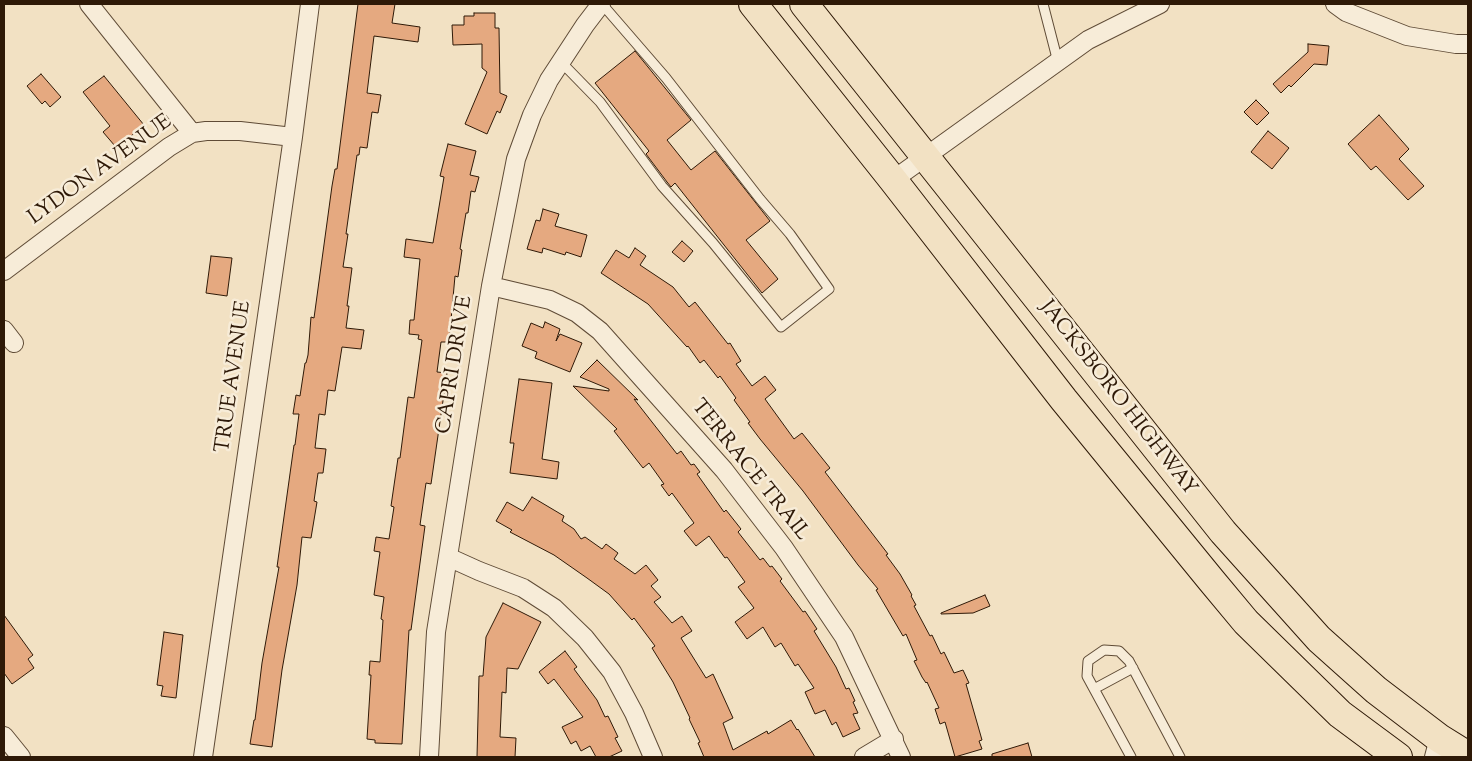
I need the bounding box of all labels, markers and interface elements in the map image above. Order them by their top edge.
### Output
street label: LYDON AVENUE [24,111,178,231]
street label: CAPRI DRIVE [433,294,479,436]
street label: JACKSBORO HIGHWAY [1033,296,1201,502]
street label: TRUE AVENUE [212,299,258,455]
street label: TERRACE TRAIL [684,395,814,547]

